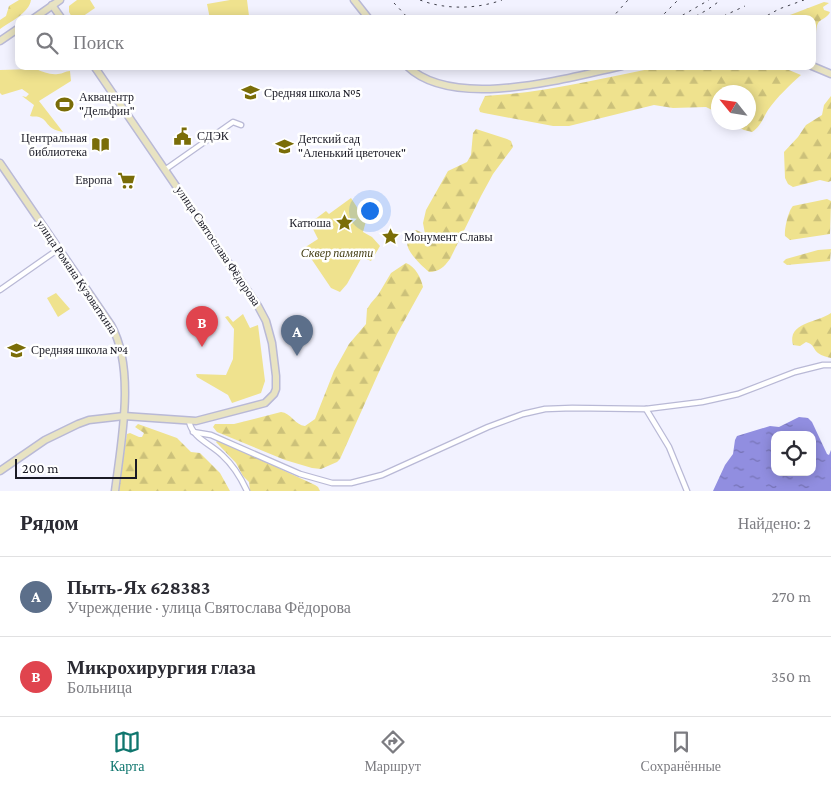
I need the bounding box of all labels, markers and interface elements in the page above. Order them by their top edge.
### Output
search box [15,15,816,70]
icon: search [33,29,61,57]
text: Поиск [73,32,124,53]
school or university icon: Средняя школа №5 [240,83,260,103]
north arrow [711,85,756,130]
place label: Средняя школа №5 [264,86,361,100]
place label: Аквацентр "Дельфин" [79,90,135,118]
sports icon: Аквацентр "Дельфин" [55,94,75,114]
public building icon: СДЭК [173,126,193,146]
place label: СДЭК [197,129,230,143]
place label: Центральная библиотека [21,131,88,159]
place label: Детский сад "Аленький цветочек" [298,132,406,160]
library icon: Центральная библиотека [91,135,111,155]
school or university icon: Детский сад "Аленький цветочек" [274,136,294,156]
supermarket icon: Европа [116,170,136,190]
place label: Европа [75,173,113,187]
street label: улица Святослава Фёдорова [173,183,264,309]
your location [357,198,383,224]
place icon: Катюша [335,213,355,233]
place label: Катюша [289,216,332,230]
street label: улица Романа Кузоваткина [34,217,121,337]
place icon: Монумент Славы [380,227,400,247]
place label: Монумент Славы [404,230,493,244]
park label: Сквер памяти [301,246,373,260]
pin: B [186,306,218,347]
pin: A [281,315,313,356]
school or university icon: Средняя школа №4 [7,340,27,360]
place label: Средняя школа №4 [31,343,128,357]
map controls [771,431,816,476]
button: locate [771,431,816,476]
scale bar [15,456,138,479]
text: 200 m [22,460,58,476]
text: Рядом [20,511,79,535]
text: Найдено: 2 [738,515,811,532]
text: Пыть-Ях 628383 [67,577,210,598]
text: A [31,588,41,605]
text: 270 m [772,588,811,605]
text: Учреждение · улица Святослава Фёдорова [67,599,351,616]
text: Микрохирургия глаза [67,657,256,678]
text: B [31,668,41,685]
text: 350 m [771,668,811,685]
text: Больница [67,679,132,696]
tab: Карта [110,728,145,775]
tab: Маршрут [364,728,421,775]
tab: Сохранённые [641,728,721,775]

